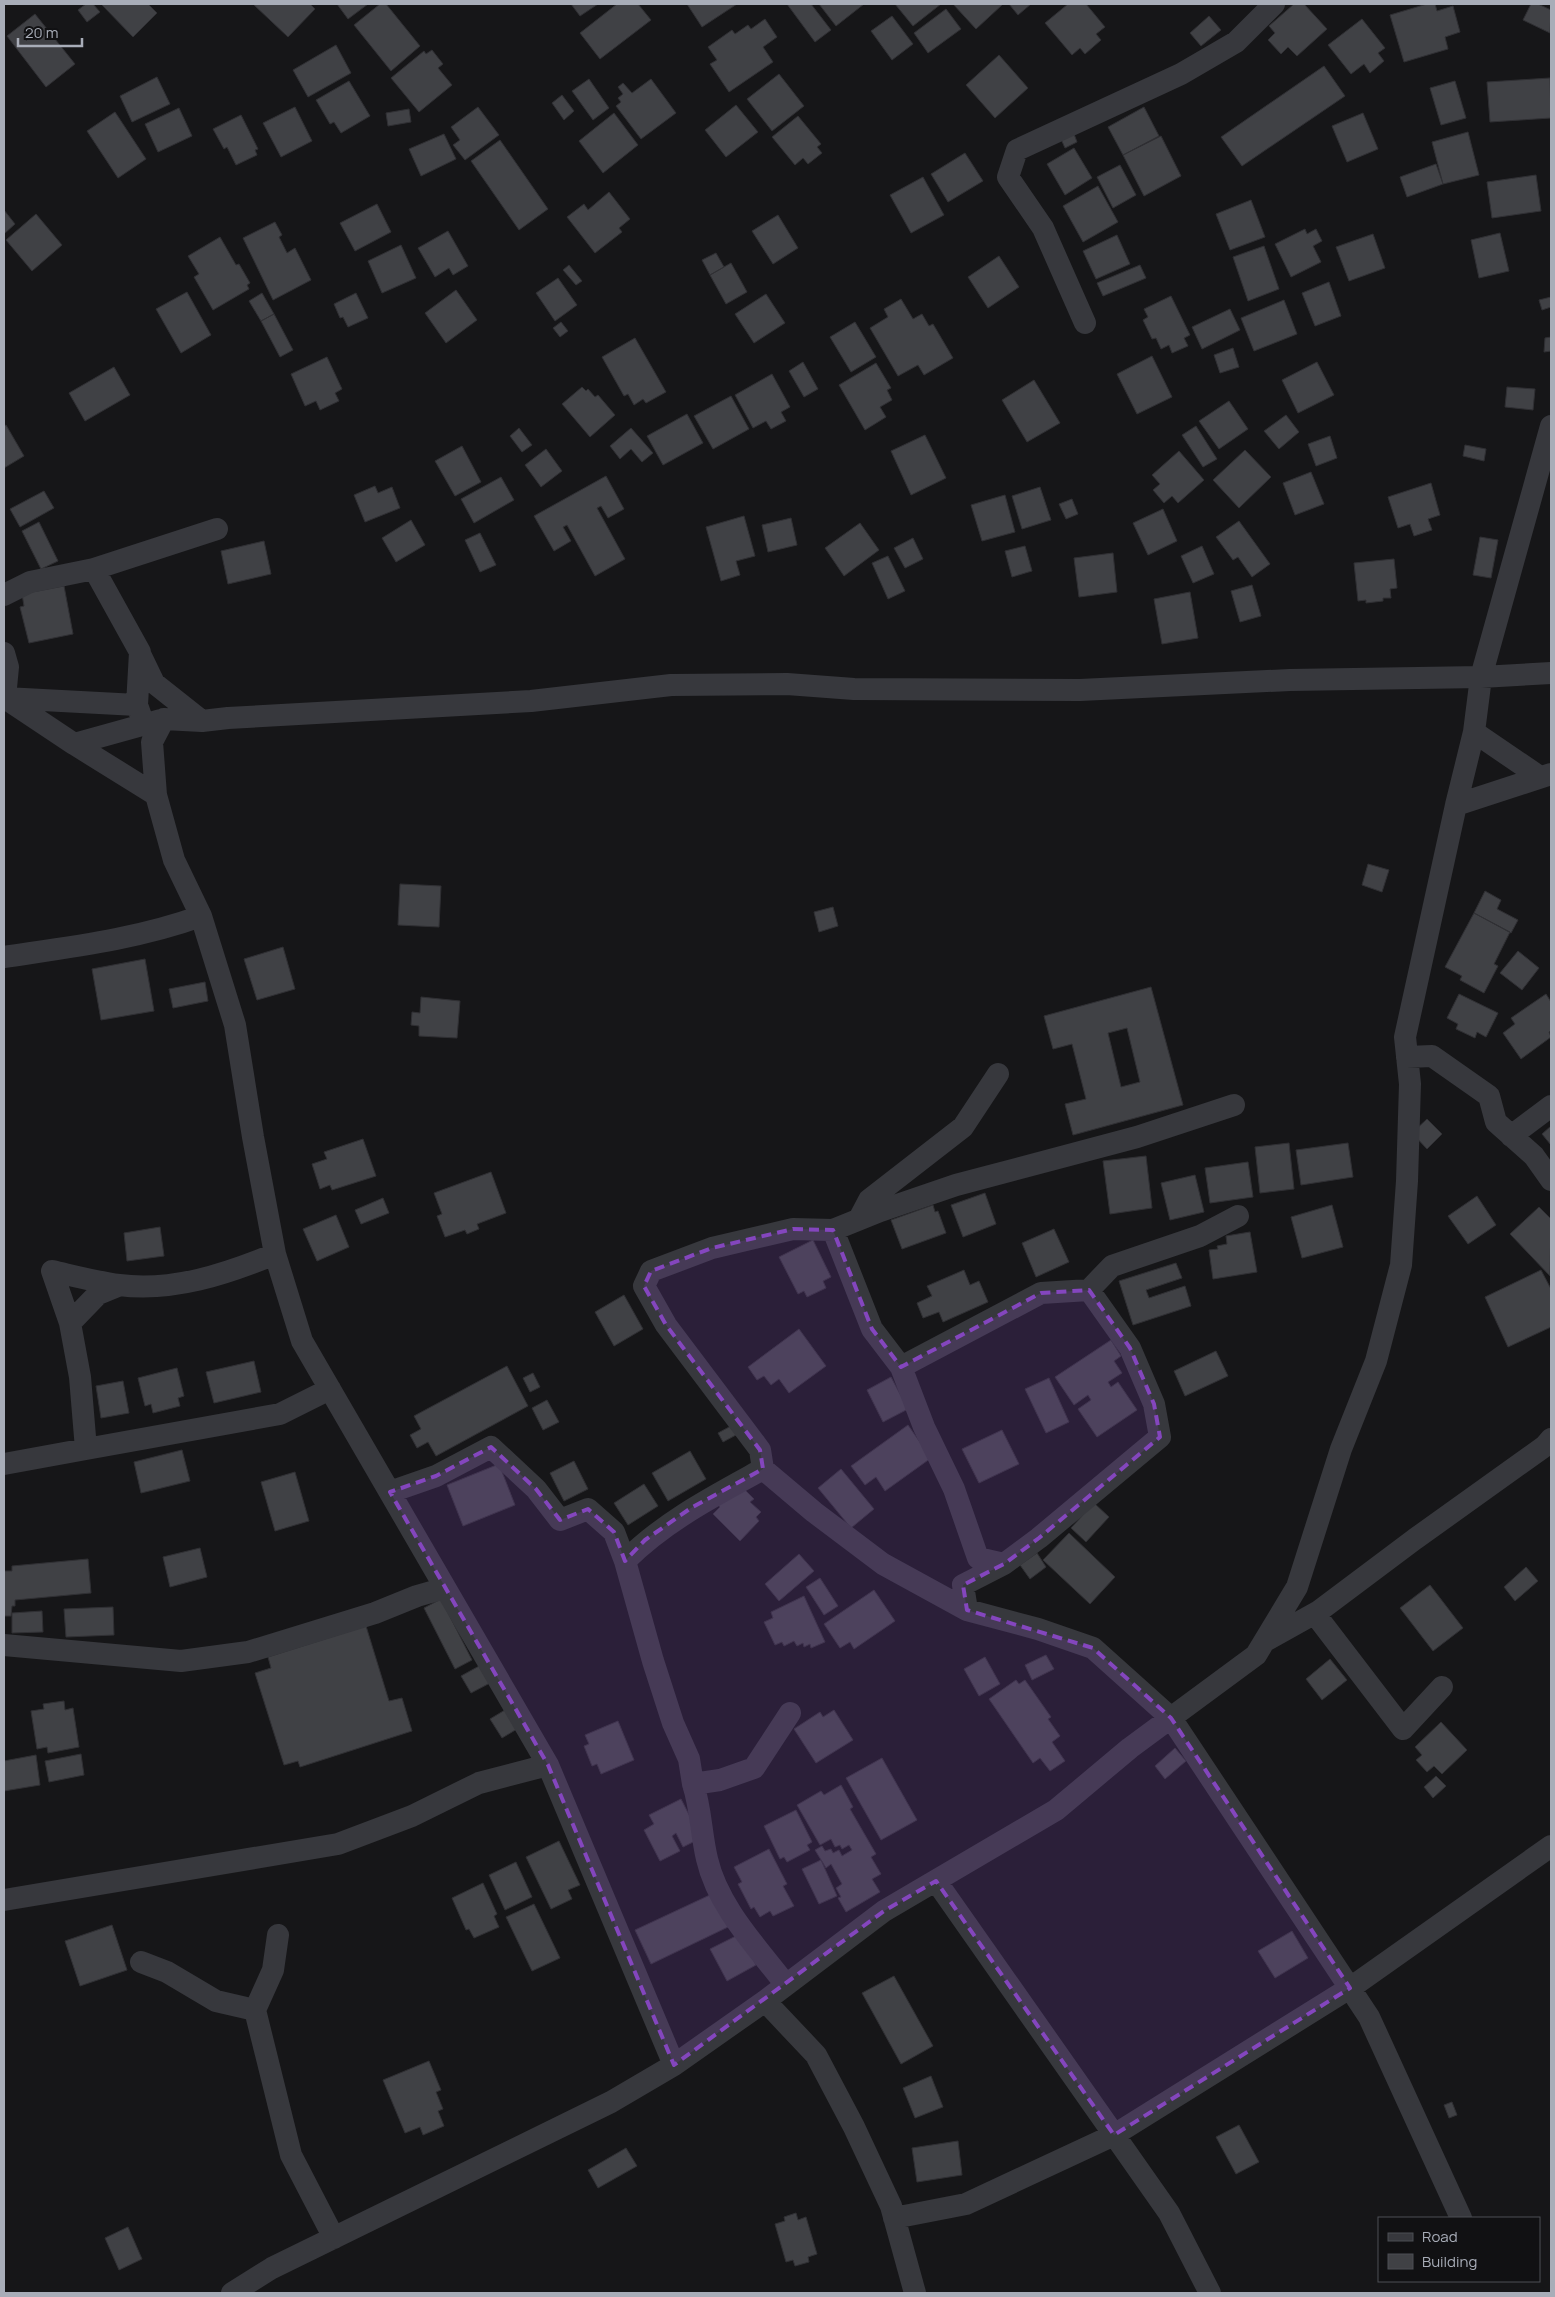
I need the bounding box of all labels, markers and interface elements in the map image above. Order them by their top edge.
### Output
scale bar [18,15,81,47]
text: 20 m [25,22,58,43]
legend [1378,2217,1540,2282]
text: Road [1422,2226,1458,2247]
text: Building [1422,2251,1477,2272]

